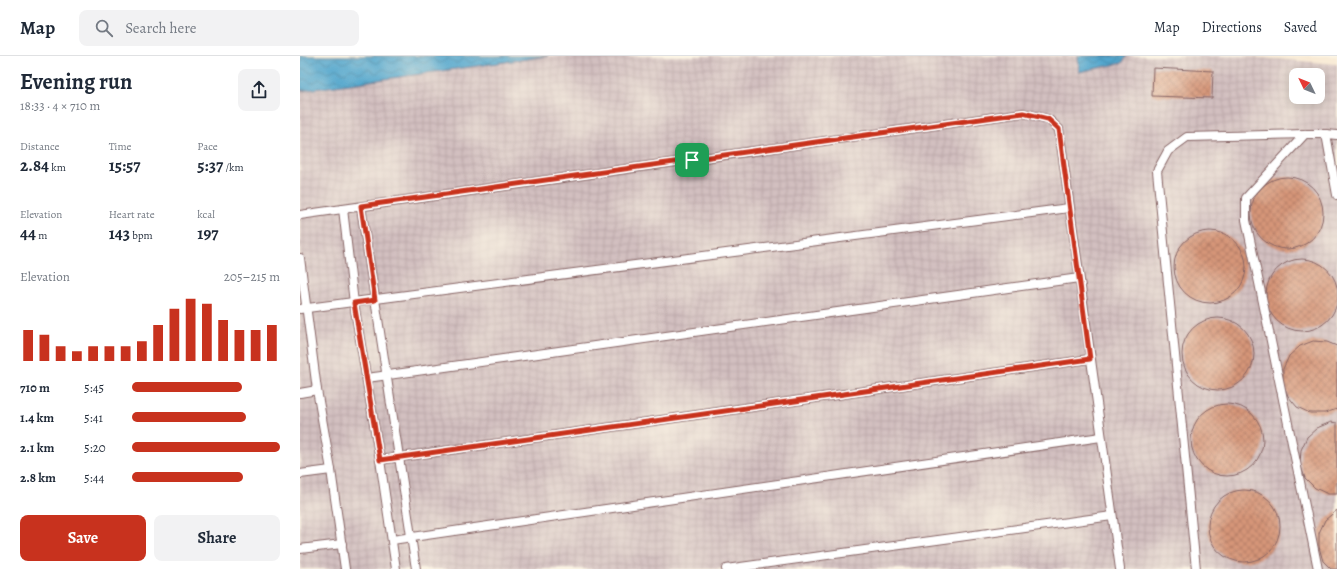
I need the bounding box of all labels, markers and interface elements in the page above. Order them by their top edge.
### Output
search box [79,10,359,46]
text: Map [20,15,55,41]
icon: search [93,17,115,39]
text: Search here [125,18,197,38]
text: Map [1154,18,1180,37]
text: Directions [1202,18,1262,37]
text: Saved [1284,18,1317,37]
text: Evening run [20,67,132,97]
north arrow [1289,68,1325,104]
map controls [1289,68,1325,104]
button: share [238,69,280,111]
text: 18:33 · 4 × 710 m [20,97,100,114]
text: Distance [20,139,59,154]
text: Time [109,139,132,154]
text: Pace [197,139,218,154]
pin [675,143,709,177]
icon: arrive [681,149,703,171]
text: 2.84 [20,154,49,177]
text: 15:57 [109,154,141,177]
text: 5:37 [197,154,223,177]
text: km [49,160,66,175]
text: /km [223,160,244,175]
text: Elevation [20,207,62,222]
text: Heart rate [109,207,155,222]
text: kcal [197,207,215,222]
text: 44 [20,222,36,245]
text: 143 [109,222,130,245]
text: 197 [197,222,219,245]
text: m [36,228,47,243]
text: bpm [130,228,153,243]
text: Elevation [20,268,70,285]
text: 205–215 m [224,268,280,285]
text: 710 m [20,379,50,396]
text: 5:45 [84,379,104,396]
text: 1.4 km [20,409,54,426]
text: 5:41 [84,409,103,426]
text: 2.1 km [20,439,54,456]
text: 5:20 [84,439,106,456]
text: 2.8 km [20,469,56,486]
text: 5:44 [84,469,104,486]
button: Save [20,515,146,561]
button: Share [154,515,280,561]

